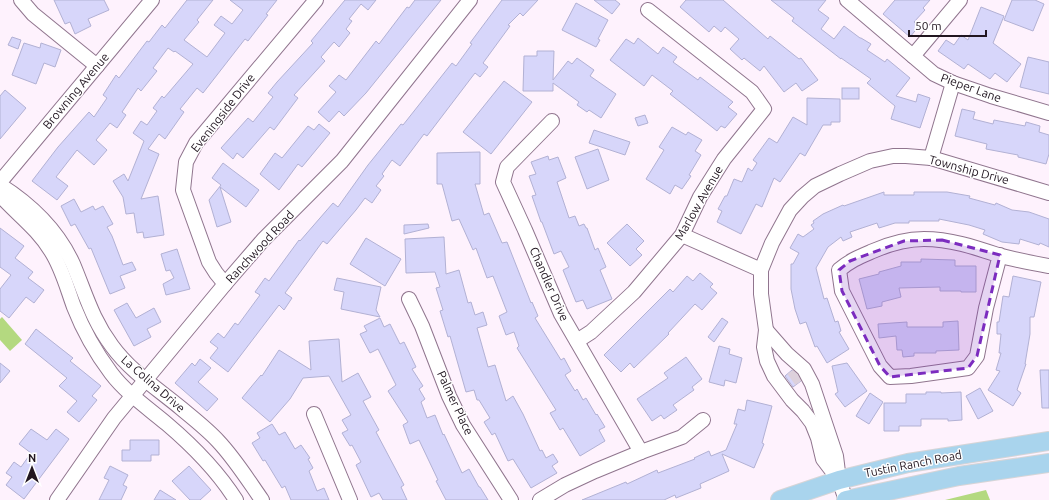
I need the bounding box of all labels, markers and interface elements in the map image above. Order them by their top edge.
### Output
scale bar [909,12,986,38]
text: 50 m [915,19,942,32]
street label: Browning Avenue [40,50,111,131]
street label: Eveningside Drive [188,71,257,154]
street label: Pieper Lane [939,71,1003,104]
street label: Township Drive [928,153,1011,186]
street label: Marlow Avenue [672,163,725,242]
street label: Ranchwood Road [223,208,296,285]
street label: Chandler Drive [527,245,572,323]
street label: La Colina Drive [119,353,188,415]
street label: Palmer Place [435,369,476,437]
north arrow [12,448,52,488]
street label: Tustin Ranch Road [863,448,963,479]
text: N [28,452,36,464]

